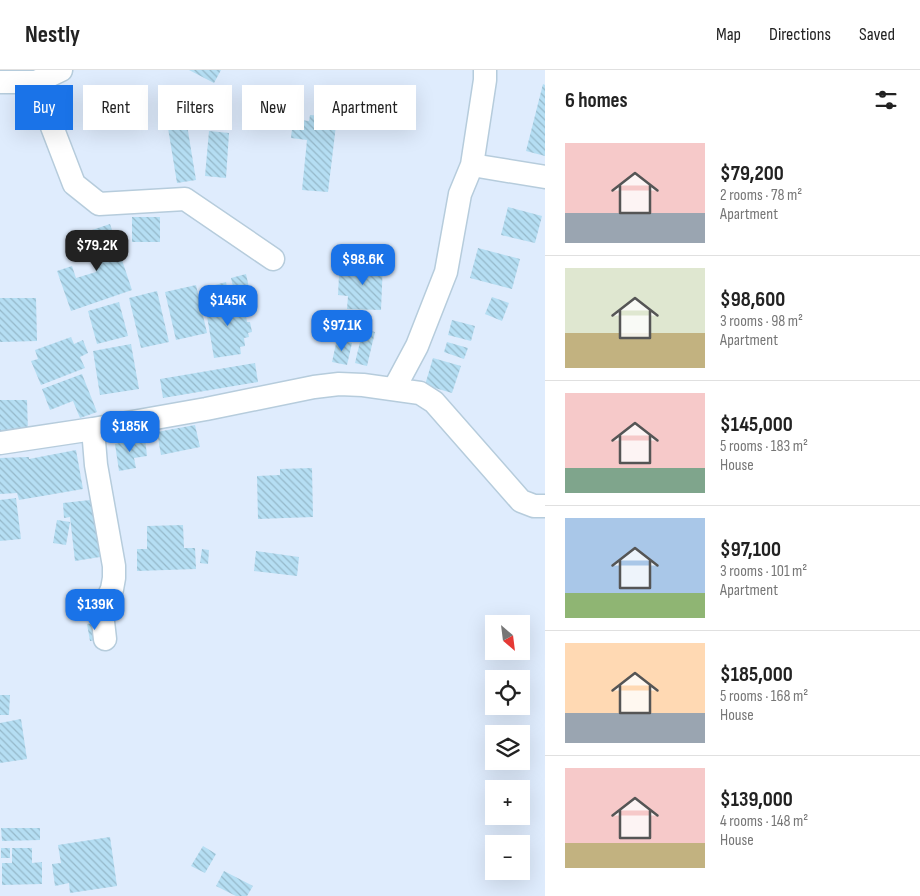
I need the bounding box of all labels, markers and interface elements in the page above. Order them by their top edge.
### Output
text: Nestly [25,20,80,49]
text: Map [716,24,741,45]
text: Directions [769,24,831,45]
text: Saved [859,24,895,45]
chip: Buy [15,85,73,130]
chip: Rent [83,85,148,130]
chip: Filters [158,85,232,130]
chip: New [242,85,304,130]
chip: Apartment [314,85,416,130]
icon: filters [872,86,900,114]
text: 6 homes [565,88,628,113]
text: $79,200 [720,161,784,186]
icon: home [605,163,665,223]
text: 2 rooms · 78 m² [720,186,802,205]
text: Apartment [720,205,778,224]
pin: $79.2K [56,230,138,272]
text: $79.2K [76,236,118,255]
pin: $98.6K [322,244,404,286]
text: $98.6K [342,250,384,269]
pin: $145K [193,284,263,327]
text: $98,600 [720,287,785,312]
icon: home [605,288,665,348]
text: $145K [210,291,246,310]
pin: $97.1K [301,310,383,352]
text: 3 rooms · 98 m² [720,312,803,331]
text: $97.1K [322,316,362,335]
text: Apartment [720,331,778,350]
pin: $185K [95,410,165,453]
text: $145,000 [720,412,793,437]
icon: home [605,413,665,473]
text: $185K [112,417,148,436]
text: 5 rooms · 183 m² [720,437,808,456]
text: House [720,456,754,475]
text: $97,100 [720,537,781,562]
icon: home [605,538,665,598]
text: 3 rooms · 101 m² [720,562,807,581]
text: Apartment [720,581,778,600]
pin: $139K [60,588,130,631]
text: $139K [76,595,114,614]
north arrow [485,615,530,660]
map controls [485,615,530,880]
text: $185,000 [720,662,793,687]
icon: home [605,663,665,723]
button: locate [485,670,530,715]
text: 5 rooms · 168 m² [720,687,808,706]
text: House [720,706,754,725]
button: layers [485,725,530,770]
button: + [485,780,530,825]
text: $139,000 [720,787,793,812]
icon: home [605,788,665,848]
text: 4 rooms · 148 m² [720,812,808,831]
text: House [720,831,754,850]
button: − [485,835,530,880]

